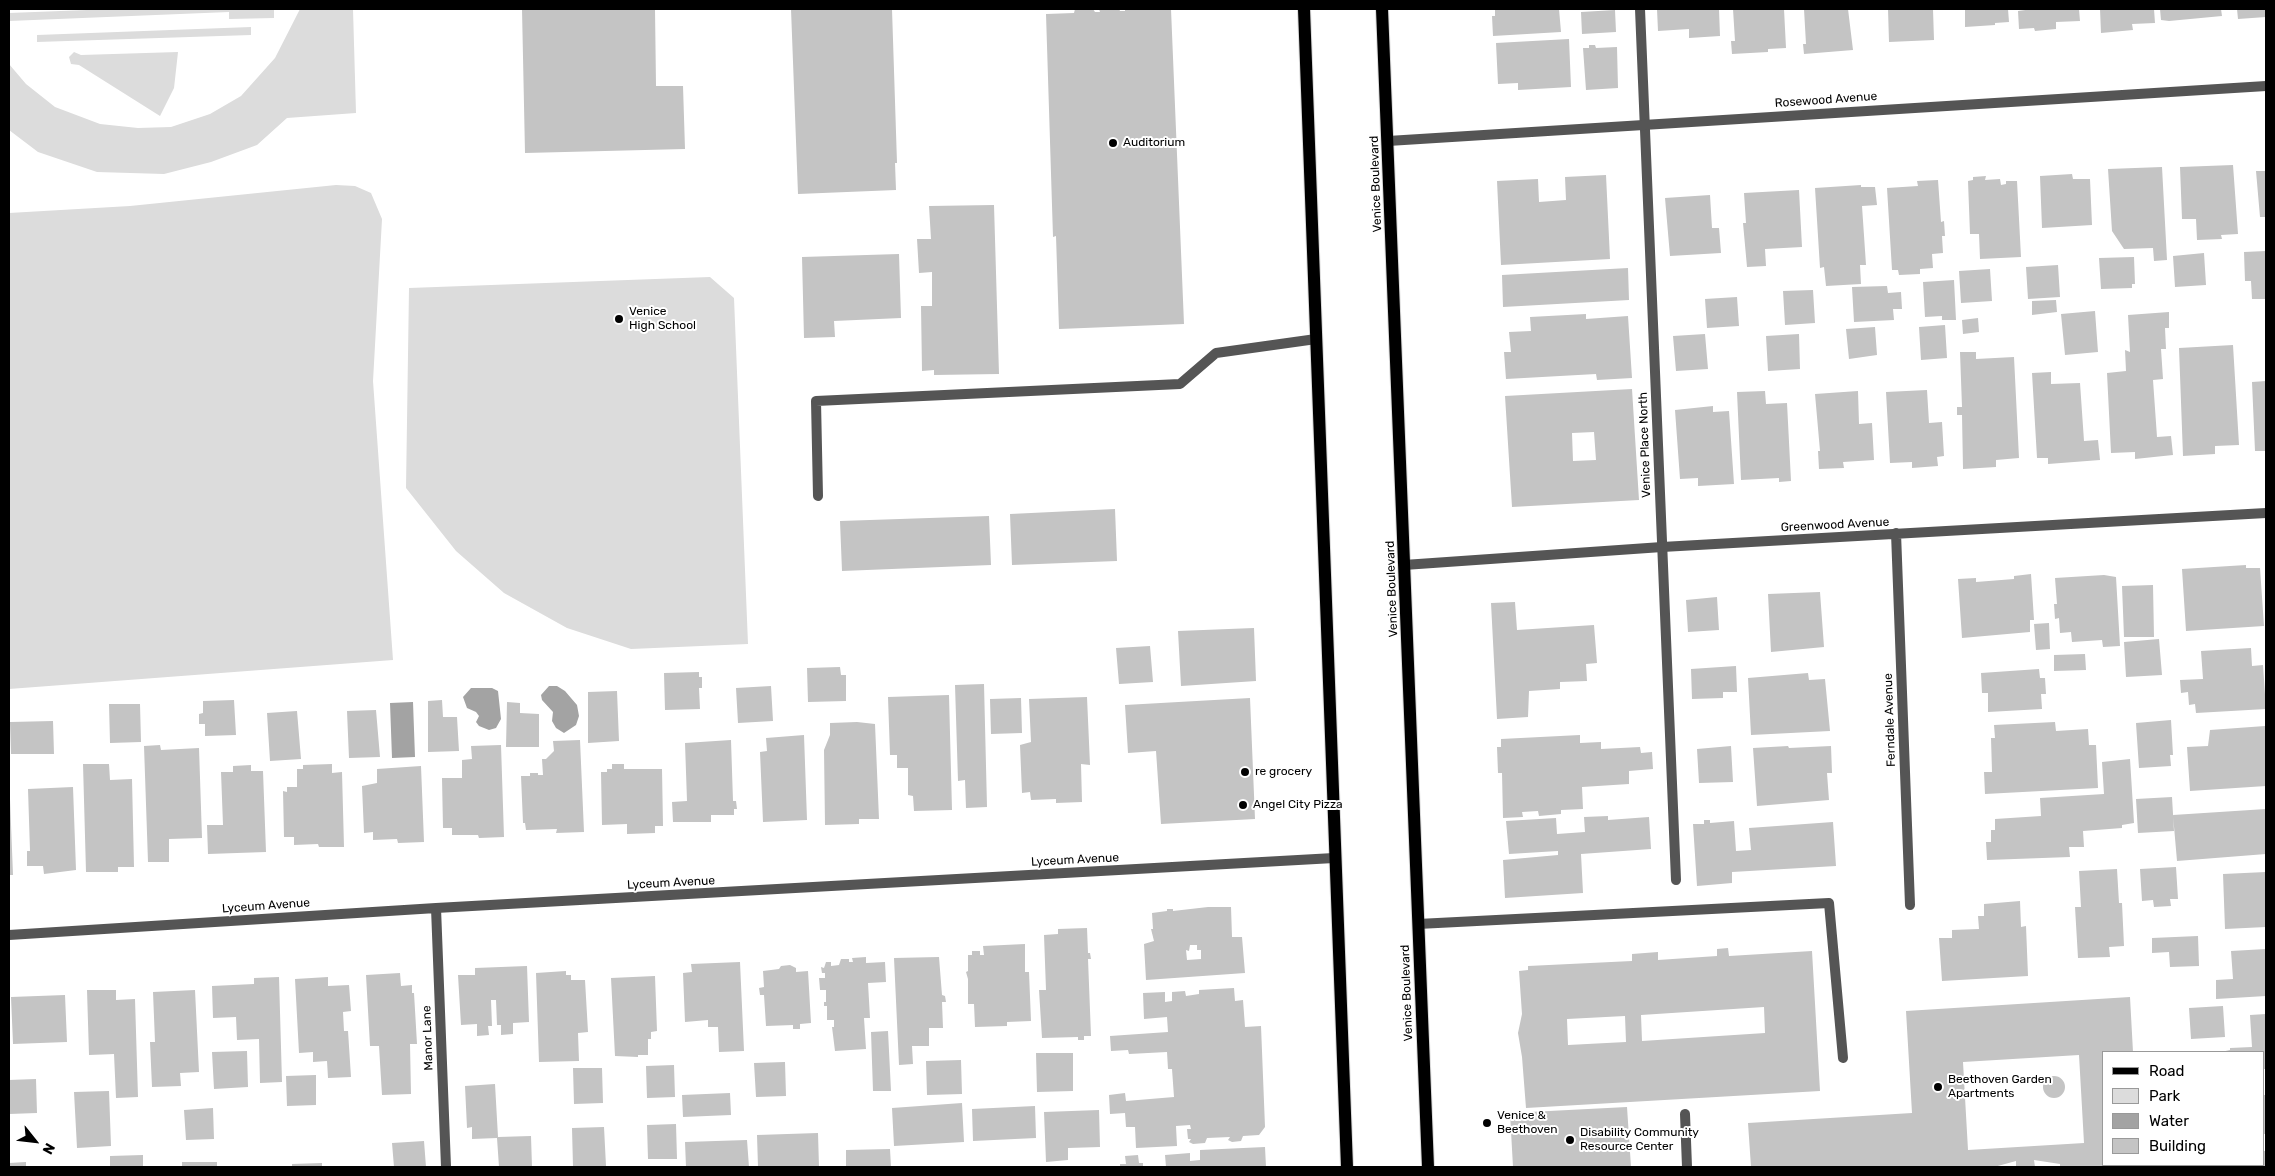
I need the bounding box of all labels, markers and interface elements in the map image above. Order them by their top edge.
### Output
street label: Rosewood Avenue [1774,89,1878,111]
street label: Venice Boulevard [1367,135,1385,233]
place label: Auditorium [1123,136,1185,150]
marker: Auditorium [1107,137,1119,149]
place label: Venice High School [629,305,696,333]
marker: Venice High School [613,313,625,325]
street label: Venice Place North [1636,392,1654,498]
street label: Greenwood Avenue [1780,515,1890,535]
street label: Venice Boulevard [1383,540,1401,638]
street label: Ferndale Avenue [1881,673,1899,767]
place label: re grocery [1255,765,1312,779]
marker: re grocery [1239,766,1251,778]
place label: Angel City Pizza [1253,798,1343,812]
marker: Angel City Pizza [1237,799,1249,811]
street label: Lyceum Avenue [1031,851,1119,869]
street label: Lyceum Avenue [627,874,715,892]
street label: Lyceum Avenue [221,896,311,916]
street label: Venice Boulevard [1398,944,1416,1042]
street label: Manor Lane [420,1005,436,1071]
legend [2102,1051,2265,1166]
text: Road [2149,1062,2185,1080]
place label: Beethoven Garden Apartments [1948,1073,2052,1101]
marker: Beethoven Garden Apartments [1932,1081,1944,1093]
text: Park [2149,1087,2180,1105]
place label: Venice & Beethoven [1497,1109,1557,1137]
text: Water [2149,1112,2189,1130]
north arrow [10,1116,60,1166]
marker: Venice & Beethoven [1481,1117,1493,1129]
place label: Disability Community Resource Center [1580,1126,1699,1154]
marker: Disability Community Resource Center [1564,1134,1576,1146]
text: Building [2149,1137,2206,1155]
text: N [39,1140,58,1157]

